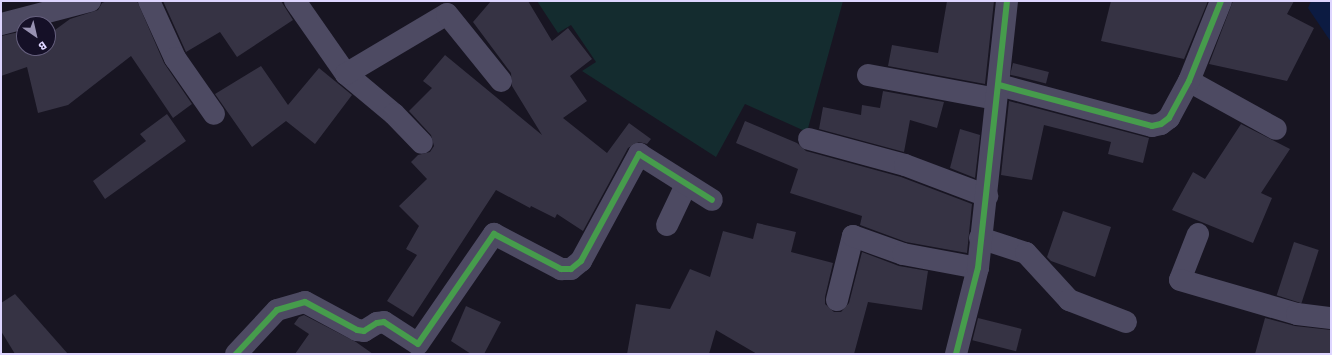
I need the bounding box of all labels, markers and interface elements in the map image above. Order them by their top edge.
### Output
north arrow [16,16,56,56]
text: B [36,38,49,53]

